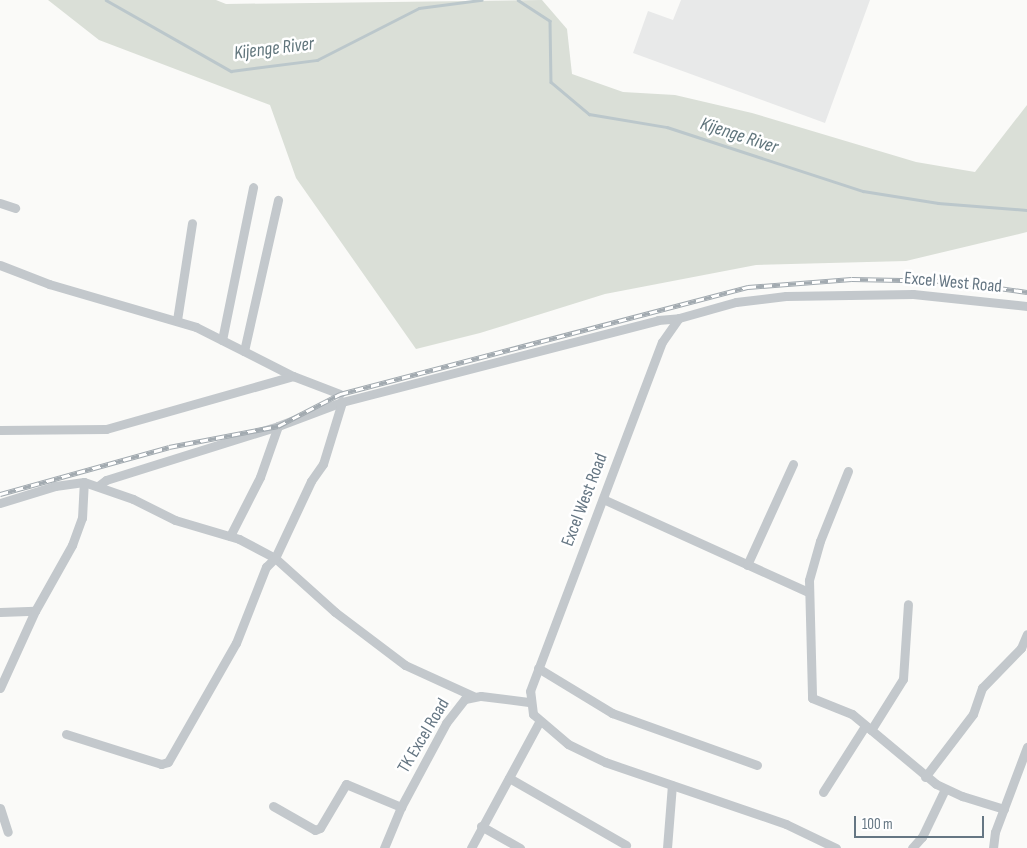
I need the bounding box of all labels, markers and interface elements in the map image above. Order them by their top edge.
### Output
water label: Kijenge River [233,33,315,65]
water label: Kijenge River [697,113,781,159]
street label: Excel West Road [903,268,1003,298]
street label: Excel West Road [557,450,613,550]
street label: TK Excel Road [393,695,455,777]
scale bar [857,806,987,838]
text: 100 m [862,815,893,834]

